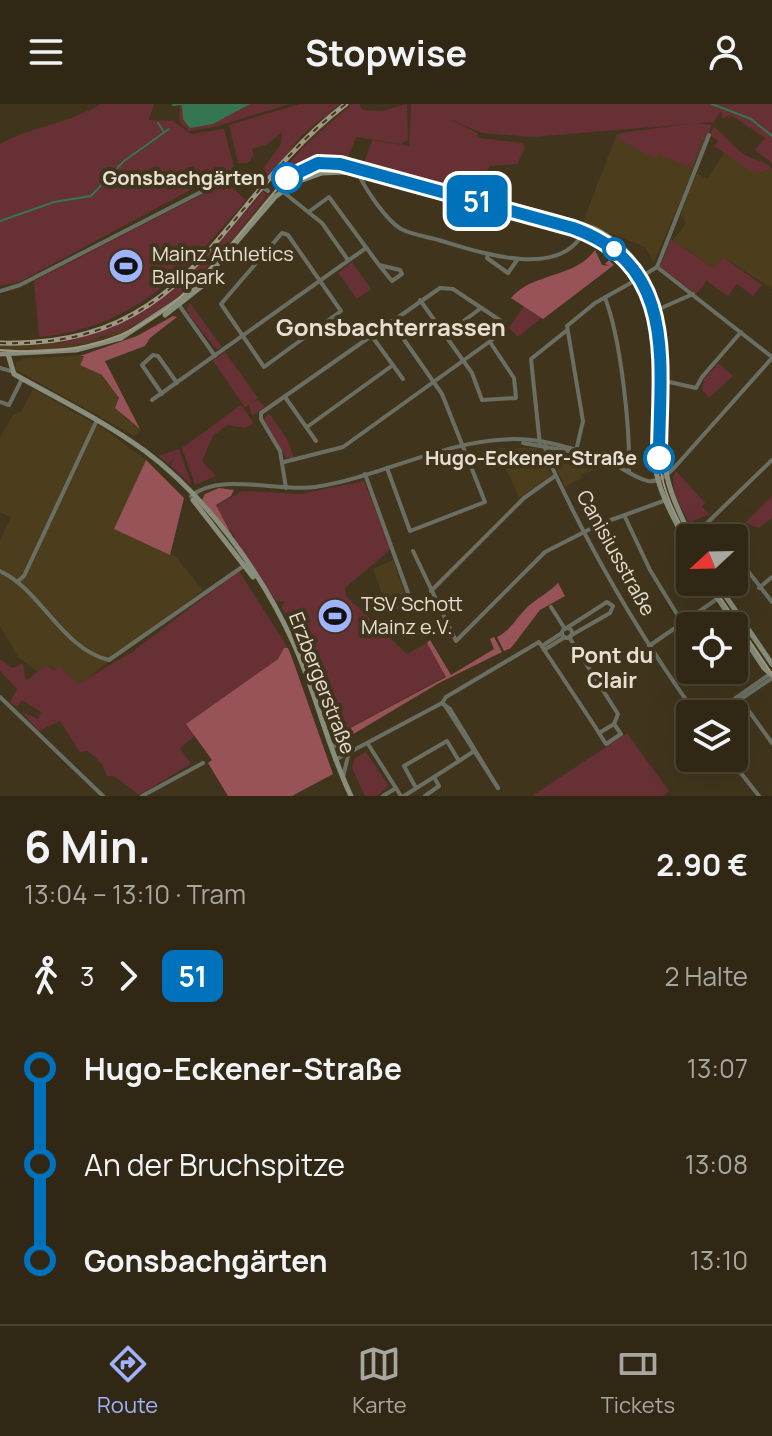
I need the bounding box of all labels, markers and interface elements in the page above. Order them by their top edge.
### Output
text: Stopwise [305,28,467,77]
icon: menu [24,30,68,74]
icon: person [704,30,748,74]
marker: Gonsbachgärten [272,163,302,193]
place label: Gonsbachgärten [103,164,265,191]
line badge: 51 [441,175,513,227]
text: 51 [463,182,491,220]
unlabelled marker [603,238,625,260]
place label: Mainz Athletics Ballpark [152,240,294,290]
sports icon: Mainz Athletics Ballpark [107,247,145,285]
district label: Gonsbachterrassen [276,310,506,343]
marker: Hugo-Eckener-Straße [644,443,674,473]
place label: Hugo-Eckener-Straße [425,444,637,471]
street label: Canisiusstraße [571,485,662,620]
north arrow [676,524,748,596]
map controls [676,524,748,772]
place label: TSV Schott Mainz e.V. [361,590,463,640]
sports icon: TSV Schott Mainz e.V. [316,597,354,635]
street label: Erzbergerstraße [283,608,362,758]
button: locate [676,612,748,684]
district label: Pont du Clair [571,640,653,695]
button: layers [676,700,748,772]
text: 6 Min. [24,816,151,876]
text: 2.90 € [656,844,748,885]
text: 13:04 – 13:10 · Tram [24,876,246,912]
icon: walk [24,954,68,998]
icon: forward [106,954,150,998]
text: 51 [178,957,207,995]
text: 3 [80,958,94,994]
text: 2 Halte [665,958,748,994]
text: Hugo-Eckener-Straße [84,1048,402,1089]
text: 13:07 [687,1050,748,1086]
text: An der Bruchspitze [84,1144,345,1185]
text: 13:08 [685,1146,748,1182]
text: Gonsbachgärten [84,1240,328,1281]
text: 13:10 [690,1242,748,1278]
tab: Route [97,1342,158,1420]
tab: Karte [352,1342,407,1420]
tab: Tickets [601,1342,675,1420]

